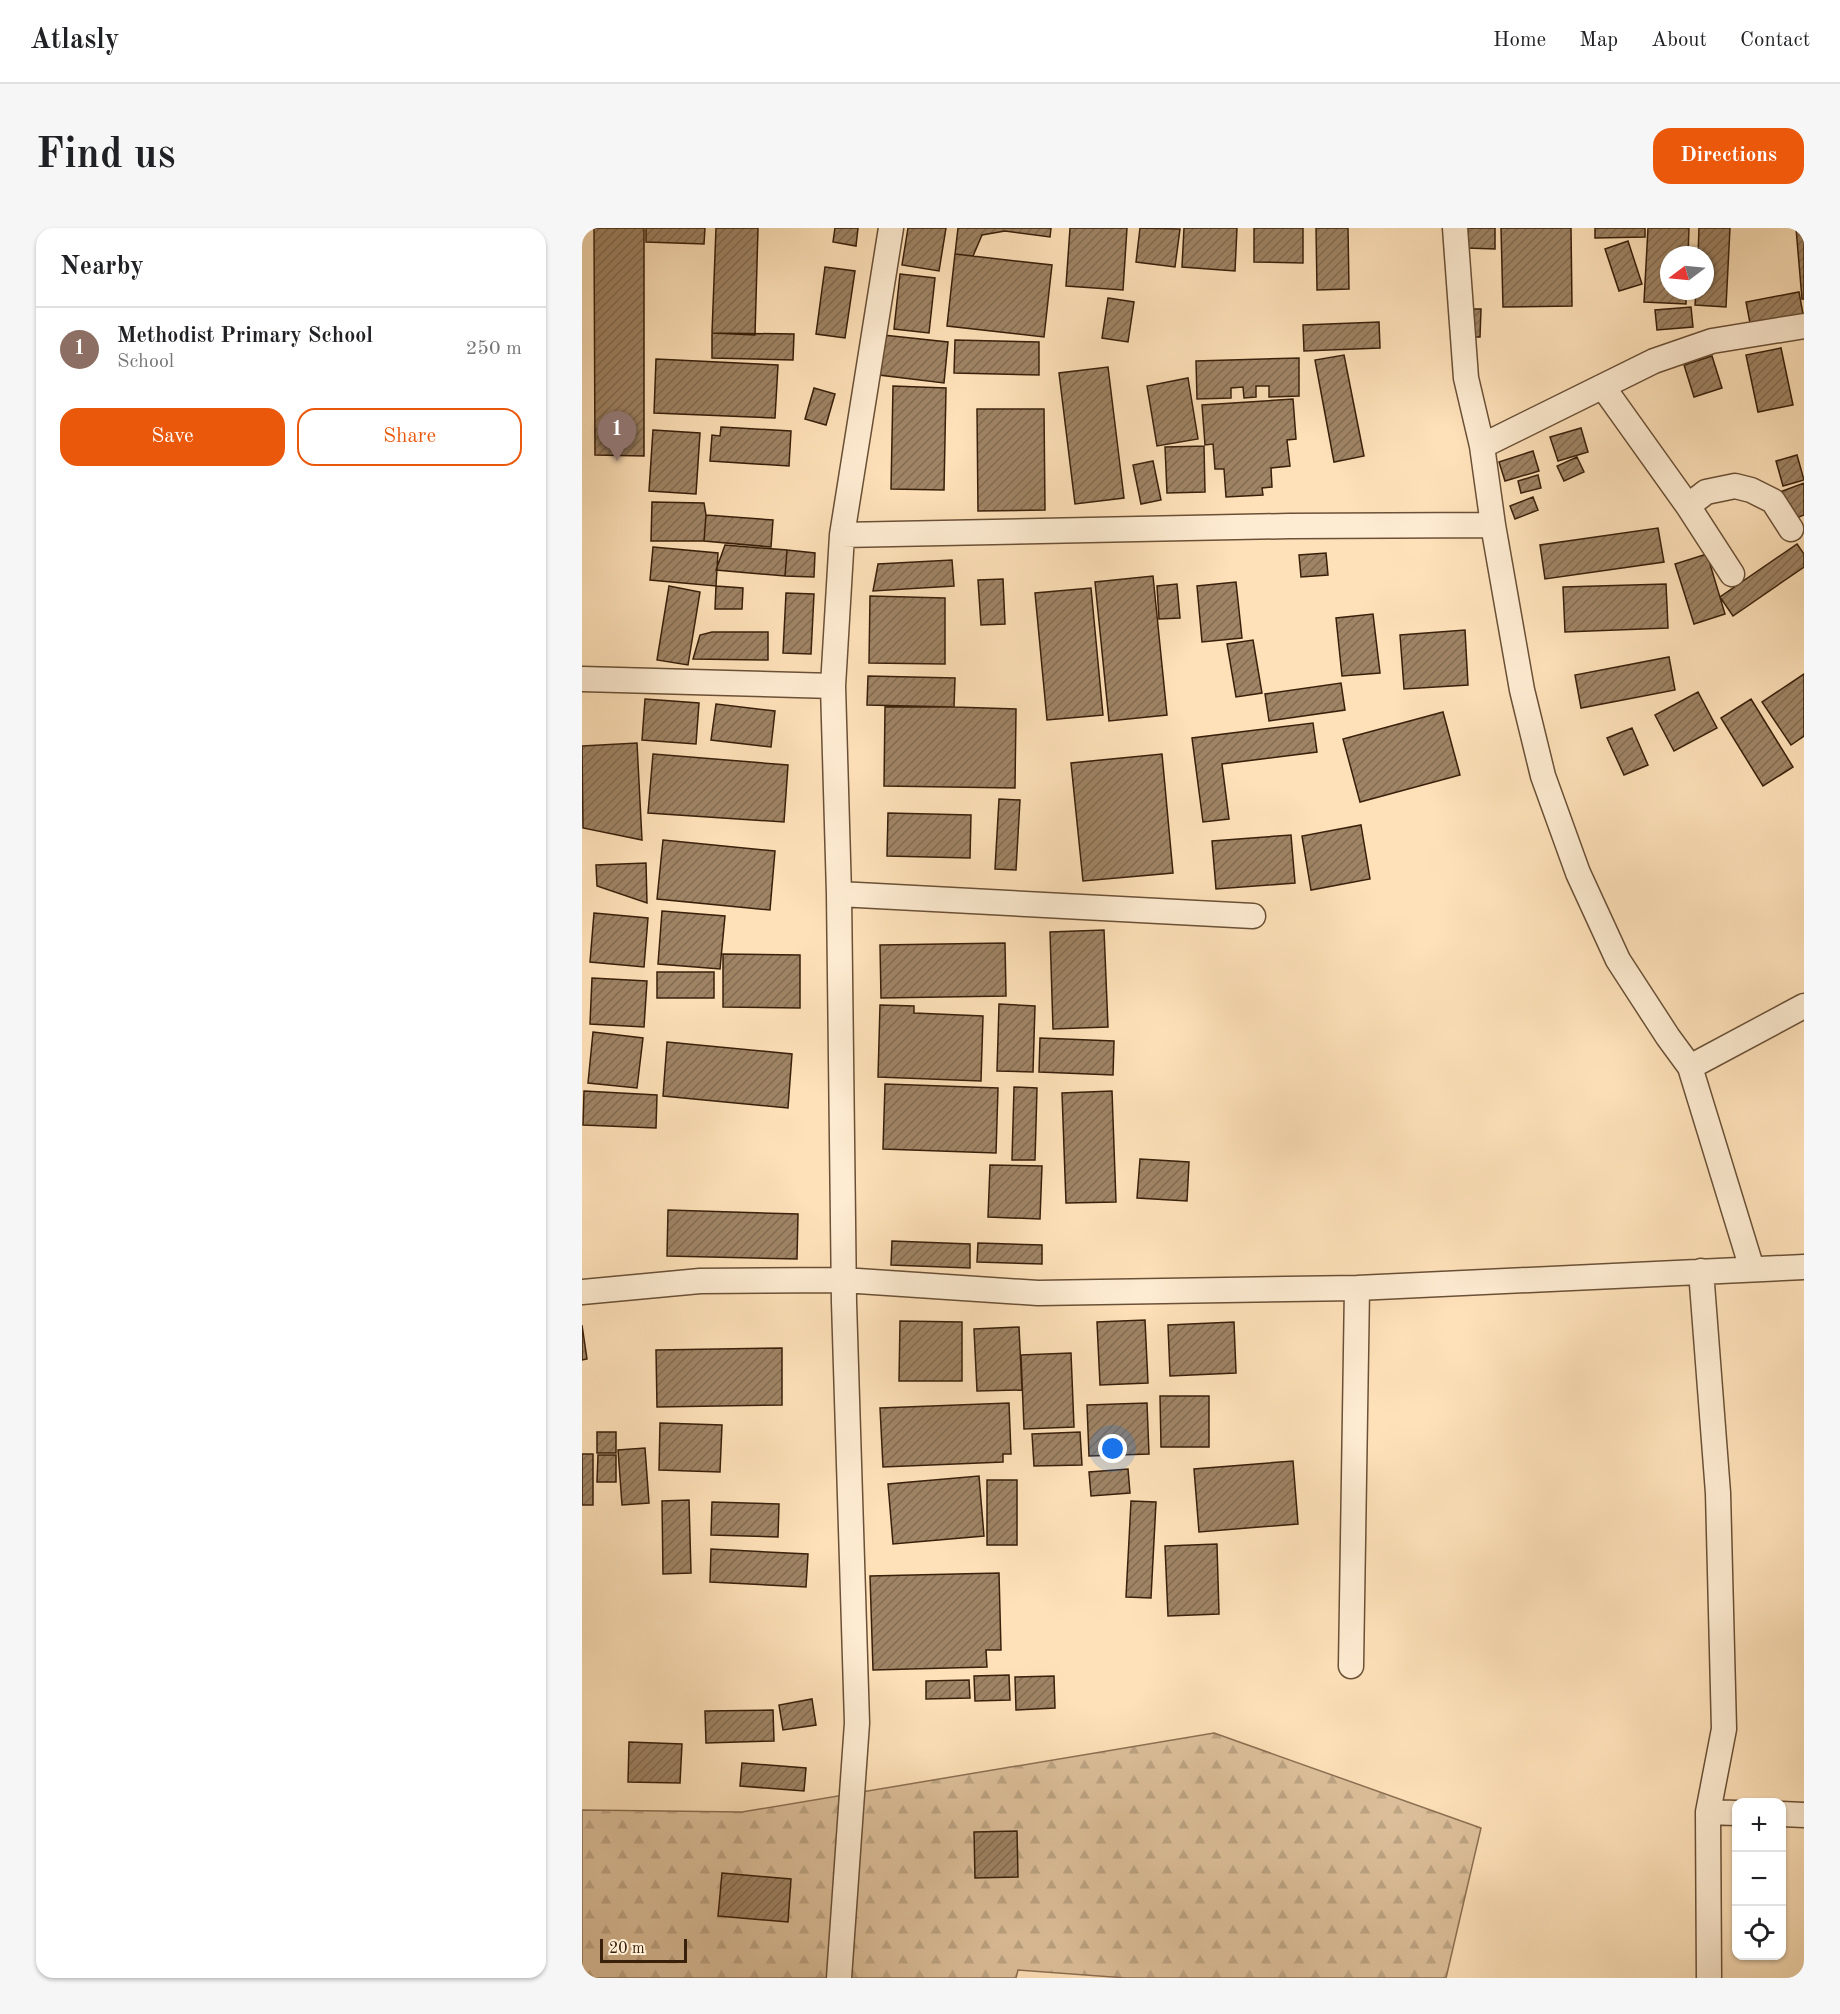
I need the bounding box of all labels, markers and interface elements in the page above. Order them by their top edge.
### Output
text: Atlasly [30,27,120,55]
text: Home [1493,30,1546,51]
text: Map [1579,30,1618,51]
text: About [1651,30,1707,51]
text: Contact [1740,30,1810,51]
button: Directions [1653,128,1804,184]
text: Find us [36,135,175,177]
north arrow [1660,246,1714,300]
text: Nearby [60,254,144,280]
text: Methodist Primary School [117,325,373,347]
text: 1 [74,339,85,359]
text: 250 m [466,339,522,359]
text: School [117,352,174,372]
button: Save [60,408,285,466]
button: Share [297,408,522,466]
pin: 1 [597,412,636,461]
your location [1098,1434,1127,1463]
map controls [1732,1798,1786,1960]
button: + [1732,1798,1786,1852]
button: − [1732,1852,1786,1906]
button: locate [1732,1906,1786,1960]
scale bar [600,1936,687,1964]
text: 20 m [609,1941,645,1957]

